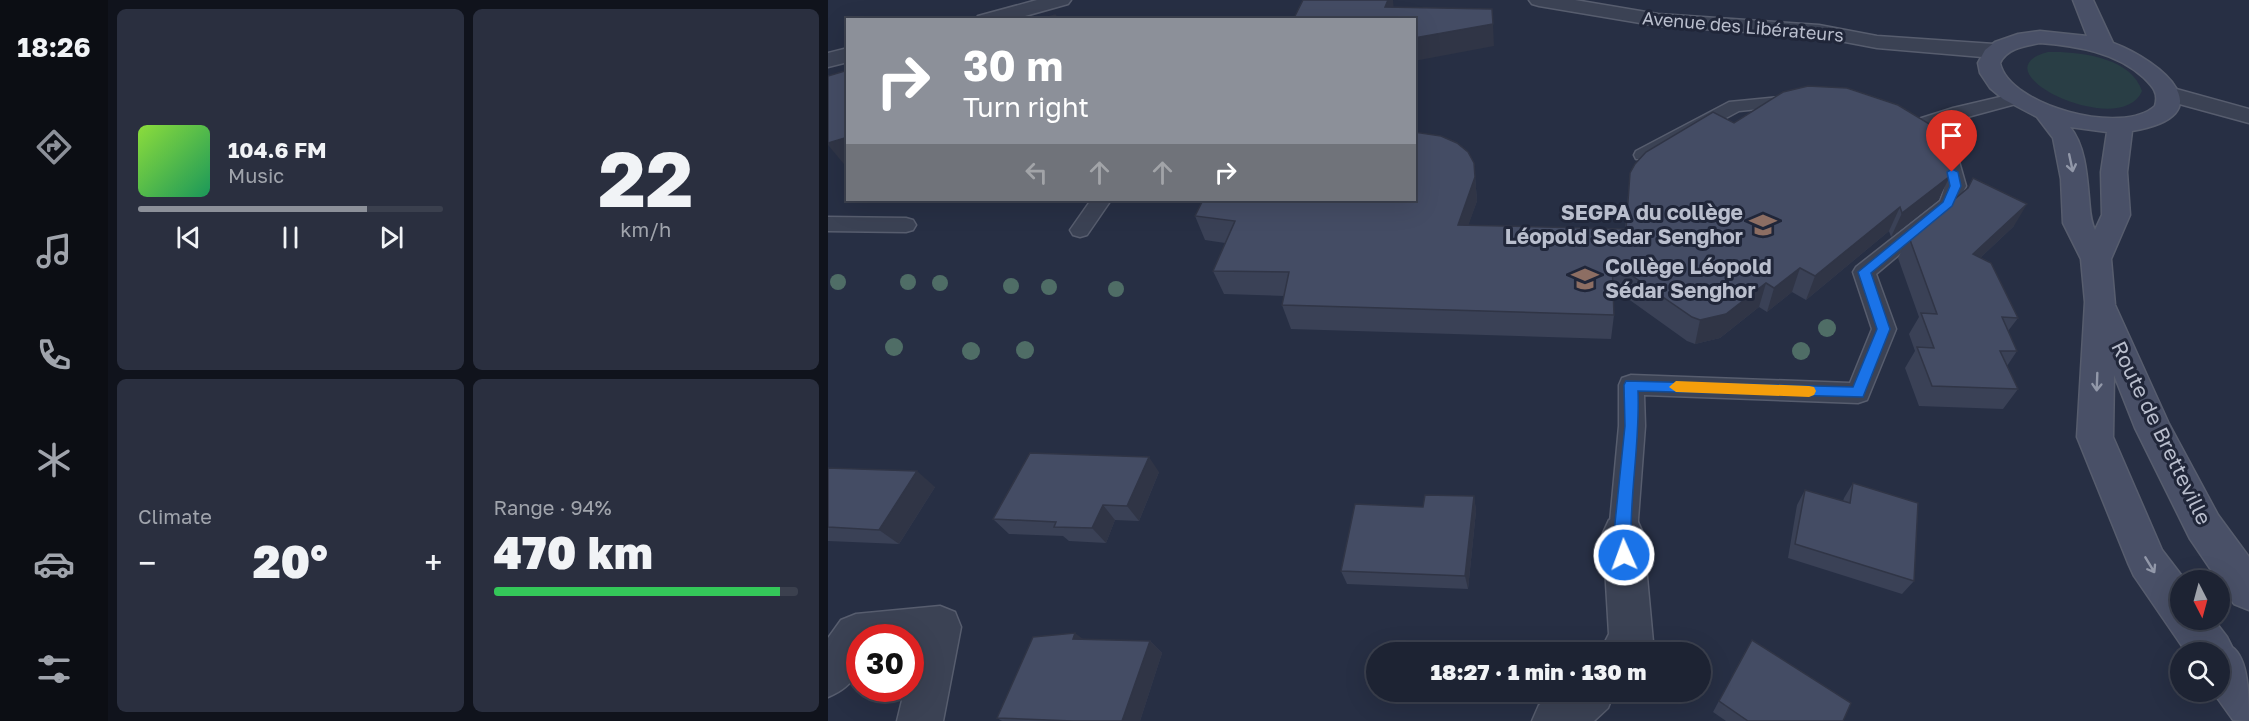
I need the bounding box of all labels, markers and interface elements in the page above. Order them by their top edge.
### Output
street label: Avenue des Libérateurs [1641,6,1845,46]
text: 18:26 [17,31,91,63]
text: 30 m [963,40,1063,90]
icon: right [864,42,942,120]
text: Turn right [963,91,1089,123]
pin [1926,110,1977,172]
icon: arrive [1935,119,1968,152]
icon: directions [33,126,75,168]
text: 22 [598,131,693,224]
text: 104.6 FM [228,136,327,163]
one-way arrow [2066,153,2077,173]
icon: left [1020,156,1053,189]
icon: ahead [1083,156,1116,189]
icon: ahead [1146,156,1179,189]
icon: right [1209,156,1242,189]
text: Music [228,163,284,187]
place label: SEGPA du collège Léopold Sedar Senghor [1505,199,1743,249]
school or university icon: SEGPA du collège Léopold Sedar Senghor [1748,210,1778,240]
text: km/h [620,217,671,241]
icon: previous [172,221,205,254]
icon: pause [274,221,307,254]
icon: next [375,221,408,254]
icon: music [33,230,75,272]
place label: Collège Léopold Sédar Senghor [1605,253,1772,303]
school or university icon: Collège Léopold Sédar Senghor [1570,264,1600,294]
icon: phone [33,334,75,376]
street label: Route de Bretteville [2106,337,2218,529]
one-way arrow [2091,371,2103,391]
icon: climate [33,439,75,481]
text: Range · 94% [494,495,612,519]
text: Climate [138,504,212,528]
position arrow [1592,523,1656,587]
text: 470 km [494,525,653,579]
text: 20° [253,534,328,588]
icon: car [33,543,75,585]
text: − [138,543,156,582]
text: + [424,543,443,582]
one-way arrow [2145,556,2157,573]
north arrow [2170,570,2230,630]
map controls [2170,570,2230,702]
speed limit sign: 30 [846,624,924,702]
button: search [2170,642,2230,702]
icon: filters [33,648,75,690]
text: 18:27 · 1 min · 130 m [1431,658,1647,685]

